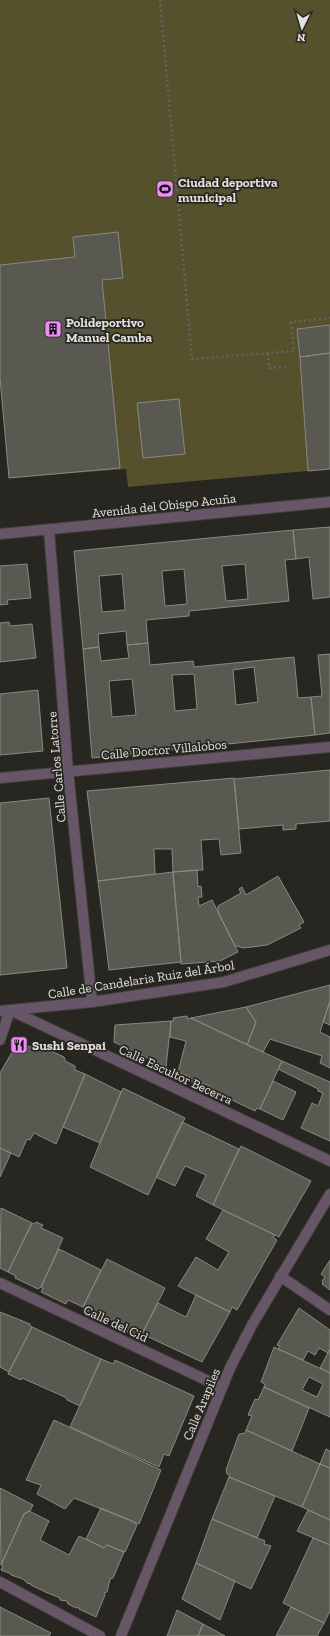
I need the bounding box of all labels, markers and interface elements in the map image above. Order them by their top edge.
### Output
north arrow [282,8,322,48]
text: N [296,31,306,44]
place label: Ciudad deportiva municipal [178,175,278,205]
sports icon: Ciudad deportiva municipal [155,179,175,199]
place label: Polideportivo Manuel Camba [66,315,152,345]
building icon: Polideportivo Manuel Camba [43,319,63,339]
street label: Avenida del Obispo Acuña [91,490,238,521]
street label: Calle Carlos Latorre [44,711,69,823]
street label: Calle Doctor Villalobos [101,737,228,762]
street label: Calle de Candelaria Ruiz del Árbol [47,957,236,1002]
restaurant icon: Sushi Senpai [9,1035,29,1055]
place label: Sushi Senpai [32,1038,106,1053]
street label: Calle Escultor Becerra [117,1042,236,1108]
street label: Calle del Cid [81,1302,150,1345]
street label: Calle Arapiles [180,1366,223,1442]

